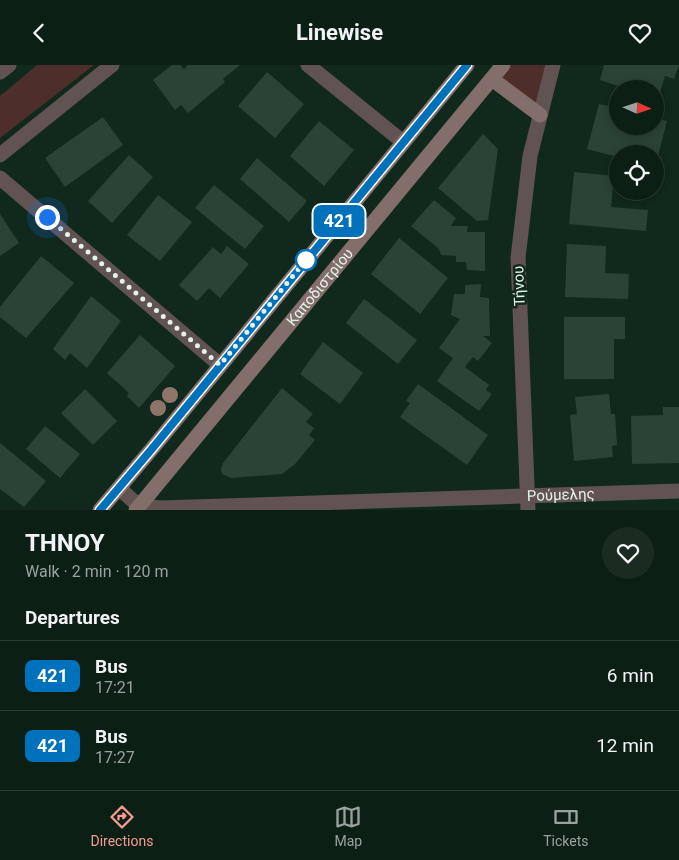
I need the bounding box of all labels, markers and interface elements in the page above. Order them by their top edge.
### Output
icon: back [25,19,53,47]
icon: heart [626,19,654,47]
text: Linewise [296,20,383,45]
north arrow [609,80,664,135]
map controls [609,80,664,200]
button: locate [609,145,664,200]
your location [35,205,60,230]
line badge: 421 [310,205,368,237]
text: 421 [324,210,354,231]
street label: Καποδιστρίου [283,245,357,329]
unlabelled marker [295,249,317,271]
street label: Τήνου [509,265,529,307]
street label: Ρούμελης [527,485,595,505]
button: heart [602,527,654,579]
text: ΤΗΝΟΥ [25,529,105,557]
text: Walk · 2 min · 120 m [25,562,169,581]
text: Departures [25,606,120,629]
text: Bus [95,655,128,678]
text: 6 min [607,664,654,687]
text: 421 [37,665,68,686]
text: 17:21 [95,678,135,697]
text: Bus [95,725,128,748]
text: 12 min [596,734,654,757]
text: 421 [37,735,68,756]
text: 17:27 [95,748,135,767]
tab: Directions [90,803,153,849]
tab: Map [334,803,362,849]
tab: Tickets [543,803,589,849]

